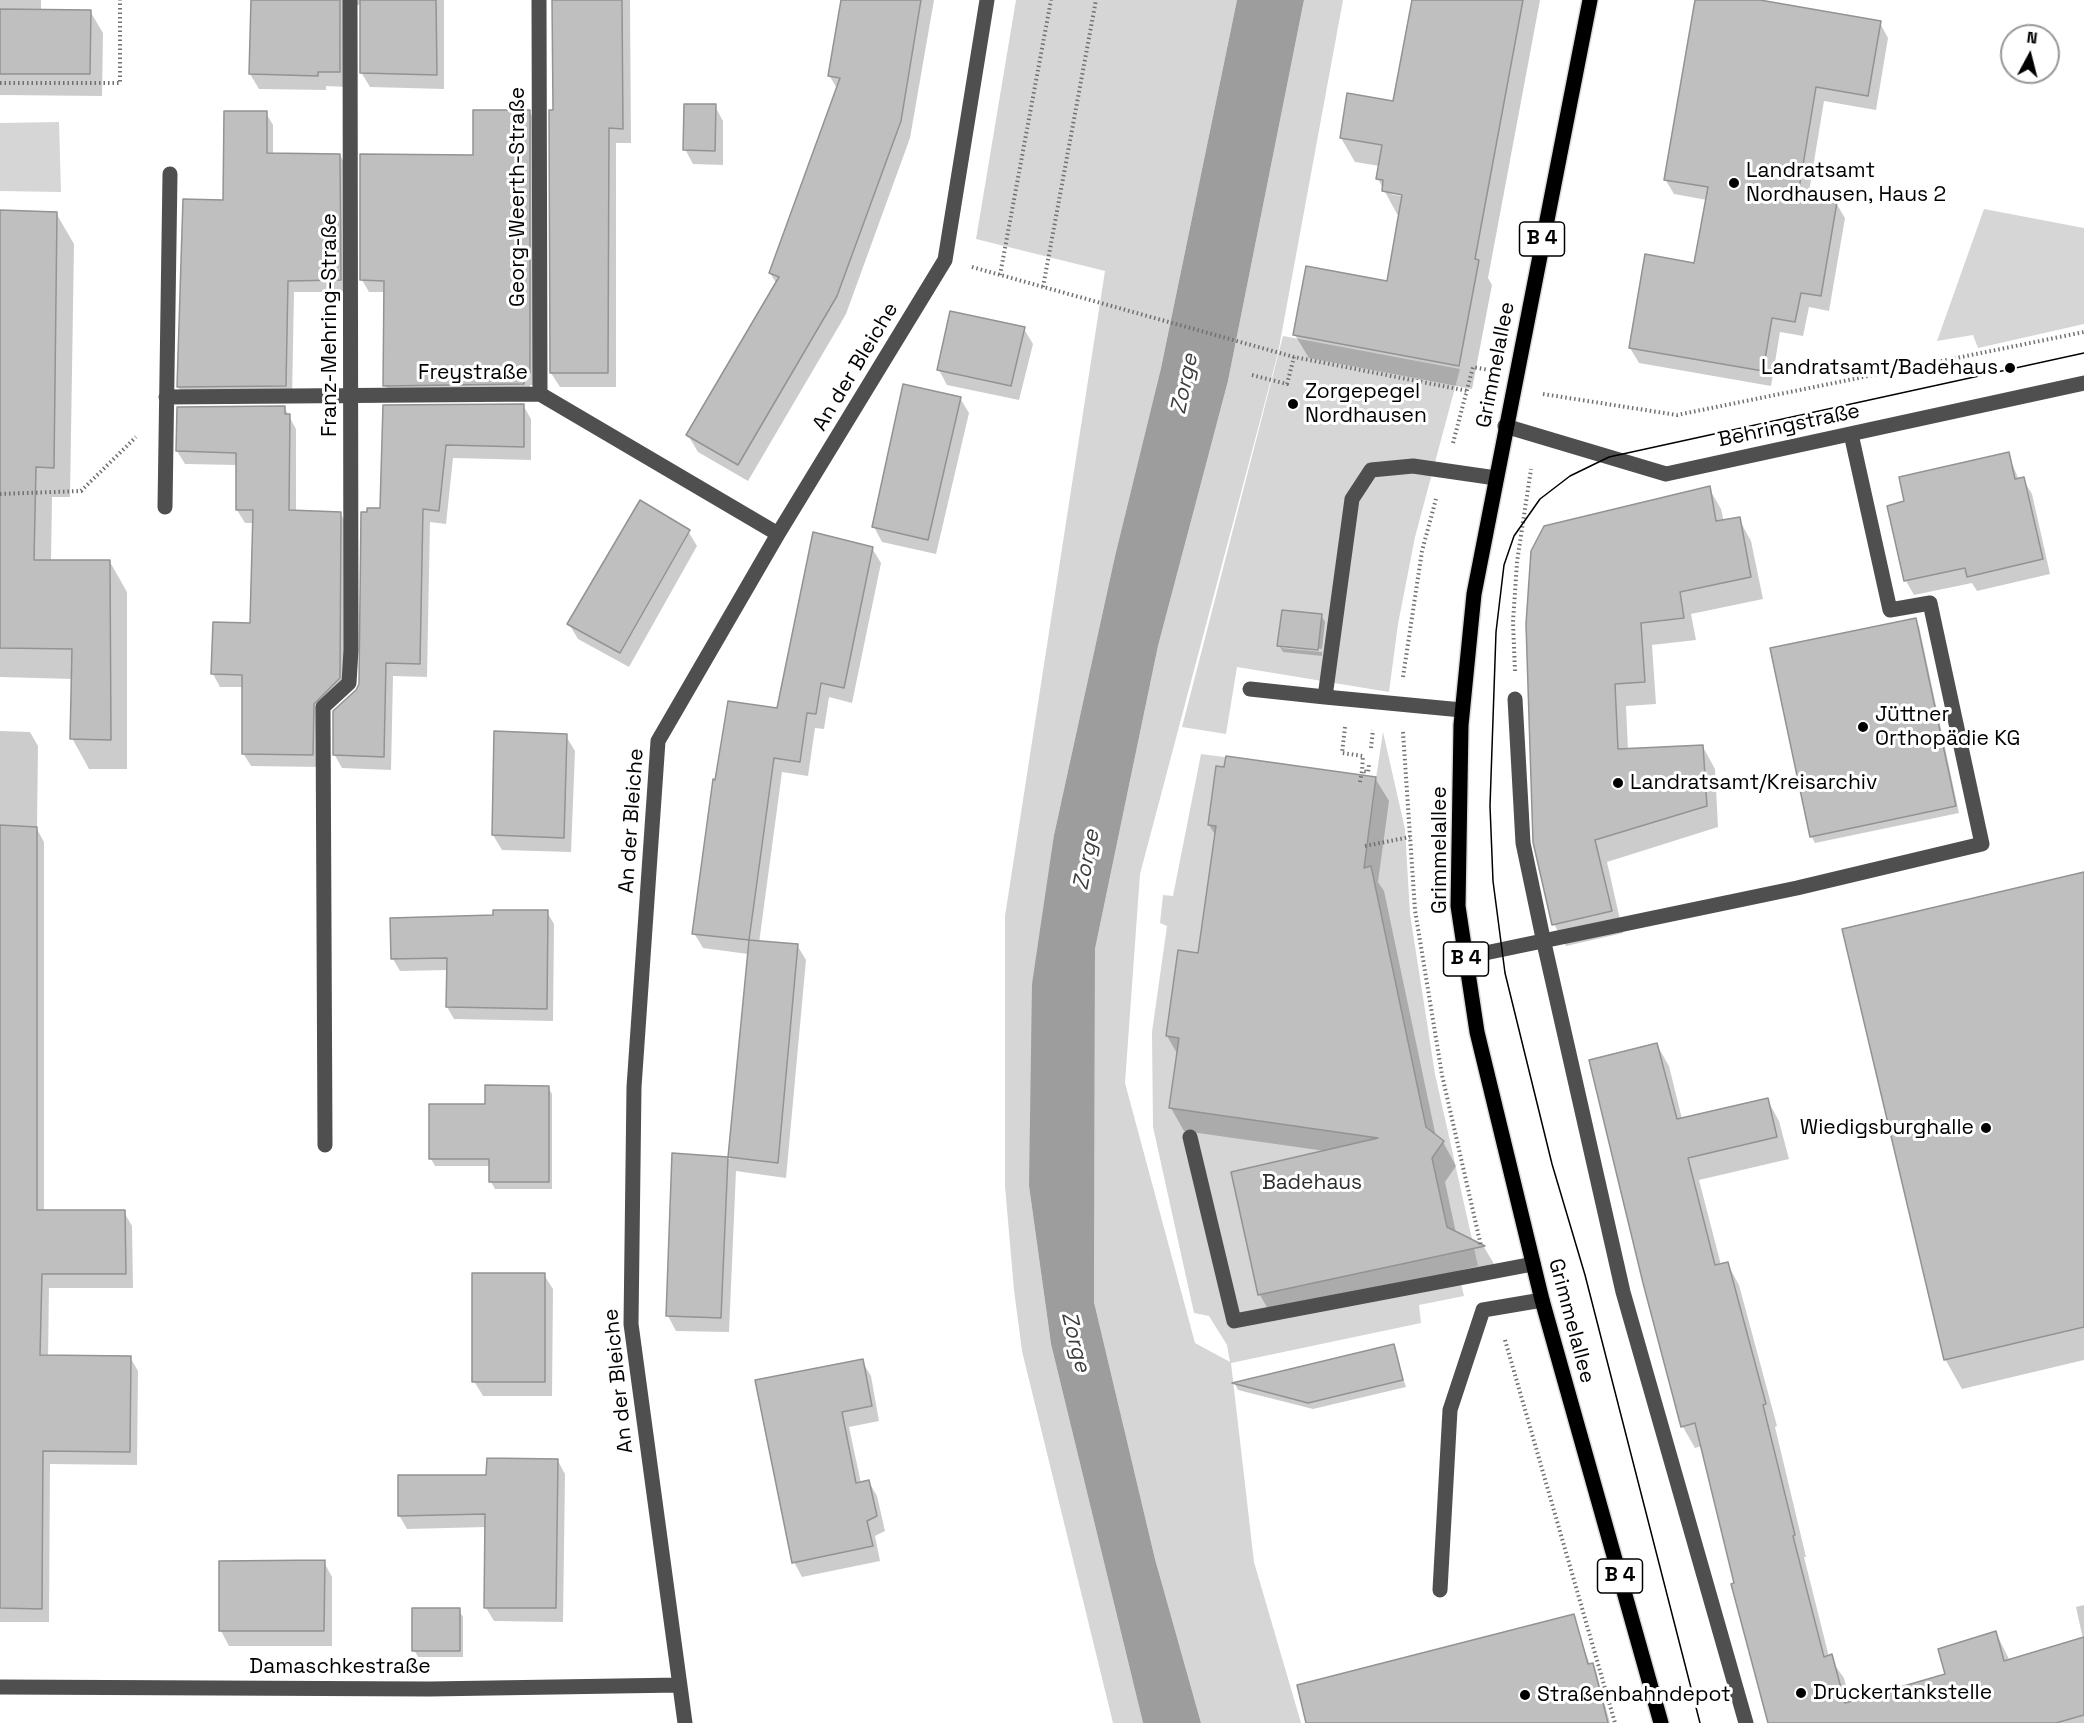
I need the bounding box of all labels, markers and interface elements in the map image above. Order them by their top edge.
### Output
north arrow [2000,24,2060,84]
text: N [2025,27,2039,49]
street label: Georg-Weerth-Straße [505,87,531,307]
place label: Landratsamt Nordhausen, Haus 2 [1746,158,1946,208]
marker: Landratsamt Nordhausen, Haus 2 [1727,176,1741,190]
street label: Franz-Mehring-Straße [317,213,343,437]
road number: B 4 [1520,222,1564,256]
street label: An der Bleiche [808,298,904,436]
street label: Grimmelallee [1471,300,1521,430]
water label: Zorge [1166,351,1204,417]
place label: Landratsamt/Badehaus [1761,355,1998,381]
street label: Freystraße [418,360,528,386]
marker: Landratsamt/Badehaus [2003,361,2017,375]
place label: Zorgepegel Nordhausen [1305,379,1427,429]
marker: Zorgepegel Nordhausen [1286,397,1300,411]
street label: Behringstraße [1716,399,1862,453]
place label: Jüttner Orthopädie KG [1875,702,2020,752]
marker: Jüttner Orthopädie KG [1856,720,1870,734]
street label: An der Bleiche [614,748,650,894]
place label: Landratsamt/Kreisarchiv [1630,770,1877,796]
marker: Landratsamt/Kreisarchiv [1611,776,1625,790]
street label: Grimmelallee [1427,786,1453,914]
water label: Zorge [1068,828,1106,892]
road number: B 4 [1444,942,1488,976]
place label: Wiedigsburghalle [1800,1115,1974,1141]
marker: Wiedigsburghalle [1979,1121,1993,1135]
park label: Badehaus [1262,1170,1362,1196]
street label: Grimmelallee [1542,1256,1600,1386]
street label: An der Bleiche [599,1307,639,1455]
water label: Zorge [1055,1309,1095,1375]
road number: B 4 [1598,1559,1642,1593]
street label: Damaschkestraße [249,1654,431,1680]
place label: Druckertankstelle [1813,1680,1992,1706]
place label: Straßenbahndepot [1537,1682,1731,1708]
marker: Druckertankstelle [1794,1686,1808,1700]
marker: Straßenbahndepot [1518,1688,1532,1702]

